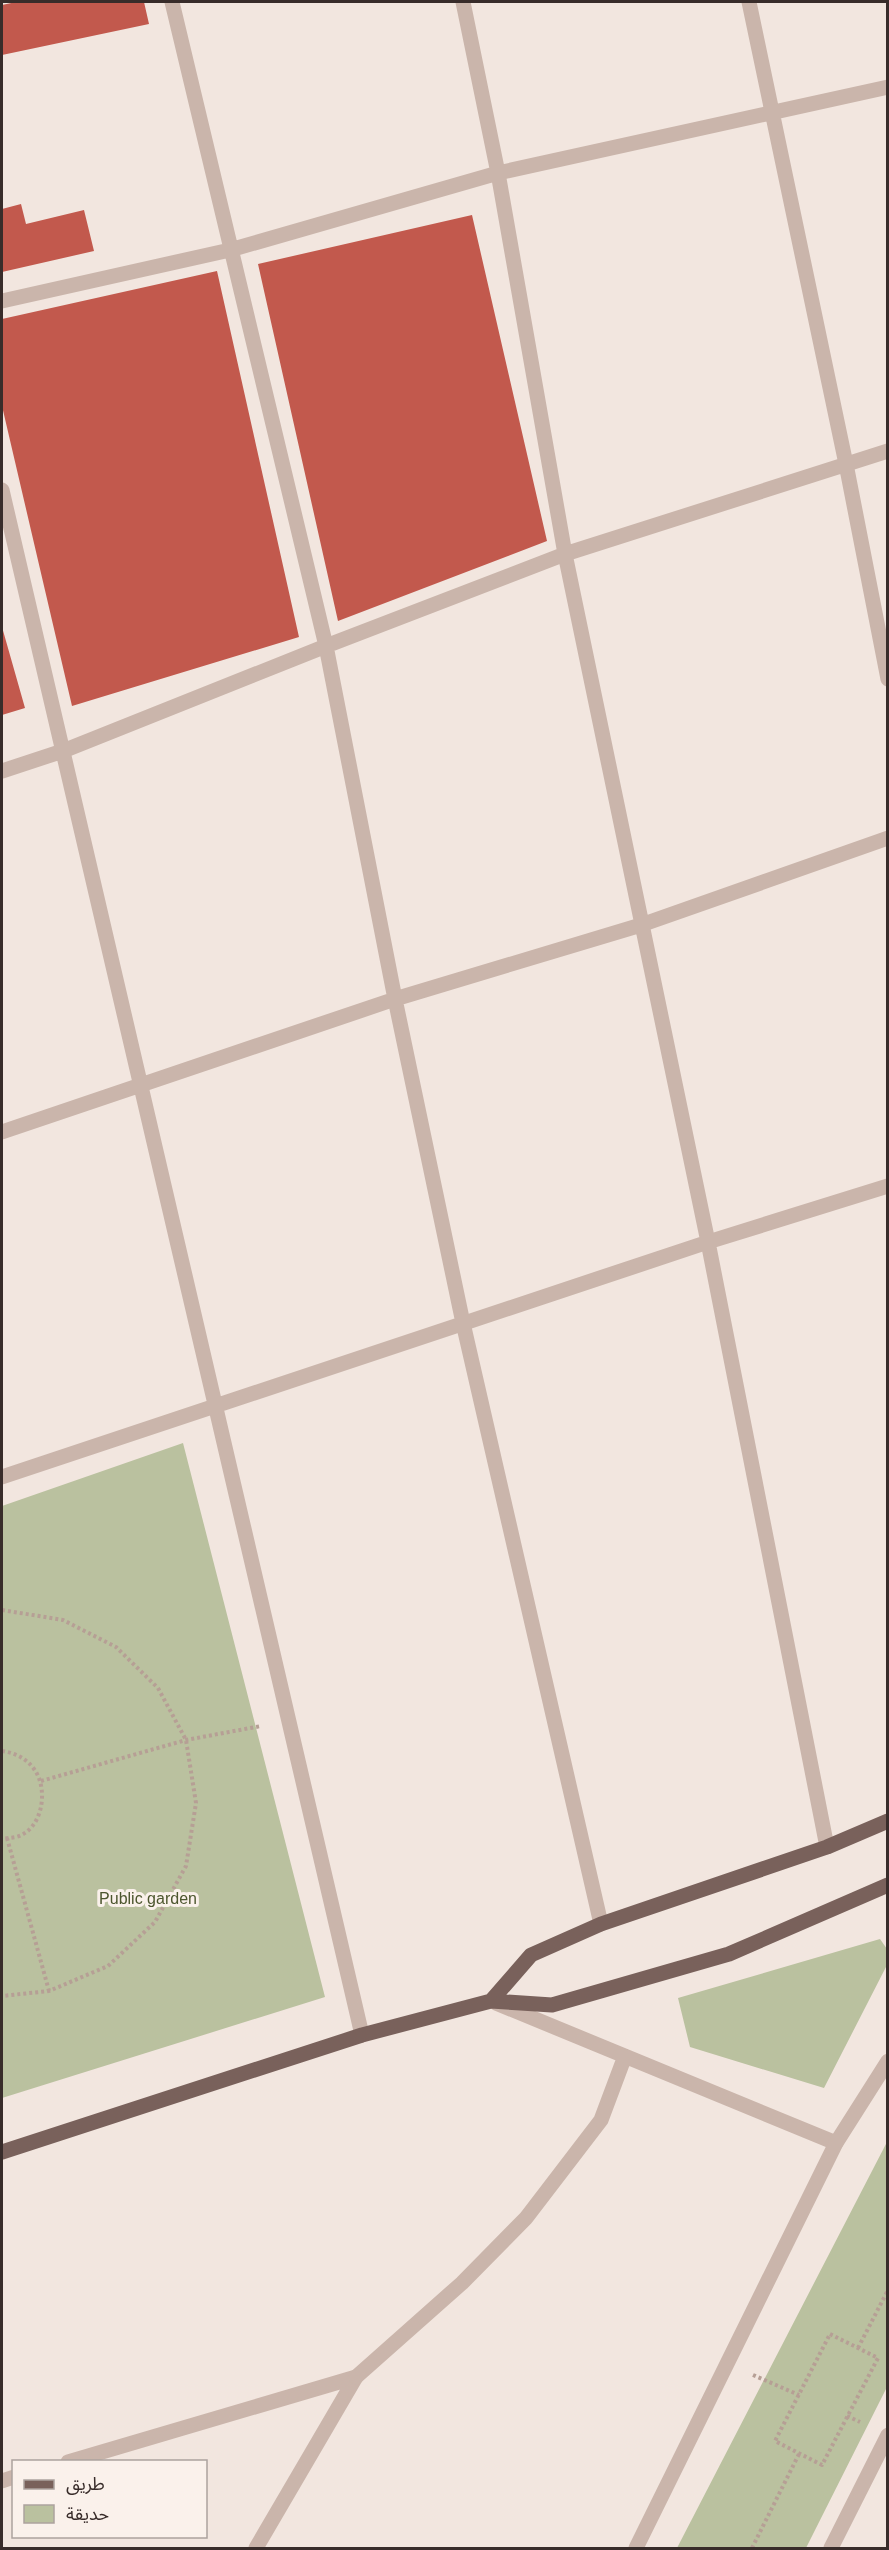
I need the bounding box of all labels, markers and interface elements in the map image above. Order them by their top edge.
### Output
park label: Public garden [99,1890,197,1907]
legend [12,2460,207,2538]
text: طريق [66,2474,105,2495]
text: حديقة [66,2504,109,2524]

